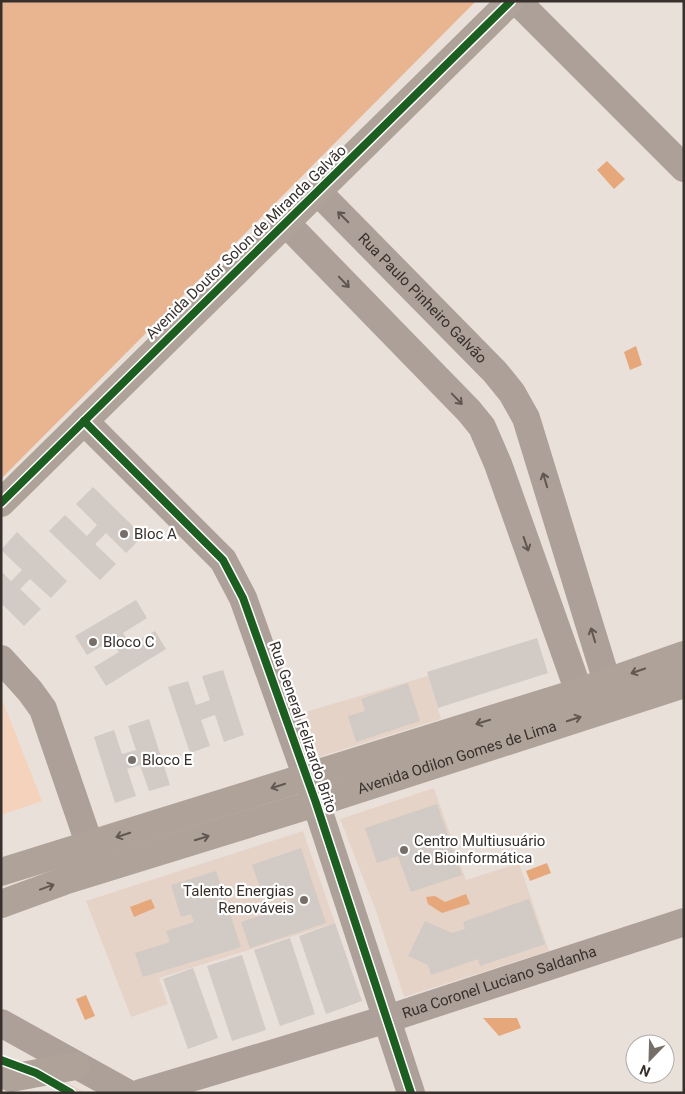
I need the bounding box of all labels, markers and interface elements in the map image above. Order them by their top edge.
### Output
street label: Avenida Doutor Solon de Miranda Galvão [142,141,350,343]
one-way arrow [337,212,349,224]
street label: Rua Paulo Pinheiro Galvão [354,229,490,367]
one-way arrow [338,276,350,288]
one-way arrow [451,392,463,405]
one-way arrow [539,472,549,488]
place label: Bloc A [134,525,177,543]
marker: Bloc A [118,528,130,540]
one-way arrow [522,535,531,551]
one-way arrow [587,628,597,644]
place label: Bloco C [103,633,155,651]
marker: Bloco C [87,636,99,648]
street label: Rua General Felizardo Brito [265,639,341,815]
one-way arrow [630,667,646,676]
one-way arrow [565,714,581,724]
street label: Avenida Odilon Gomes de Lima [355,717,559,798]
one-way arrow [476,718,492,727]
place label: Bloco E [142,751,193,769]
marker: Bloco E [126,754,138,766]
one-way arrow [270,781,286,791]
one-way arrow [116,831,132,841]
place label: Centro Multiusuário de Bioinformática [414,832,545,867]
one-way arrow [194,833,209,842]
marker: Centro Multiusuário de Bioinformática [398,844,410,856]
one-way arrow [39,882,54,891]
place label: Talento Energias Renováveis [183,882,294,917]
marker: Talento Energias Renováveis [298,894,310,906]
street label: Rua Coronel Luciano Saldanha [400,942,599,1022]
north arrow [625,1034,675,1084]
text: N [637,1062,653,1080]

